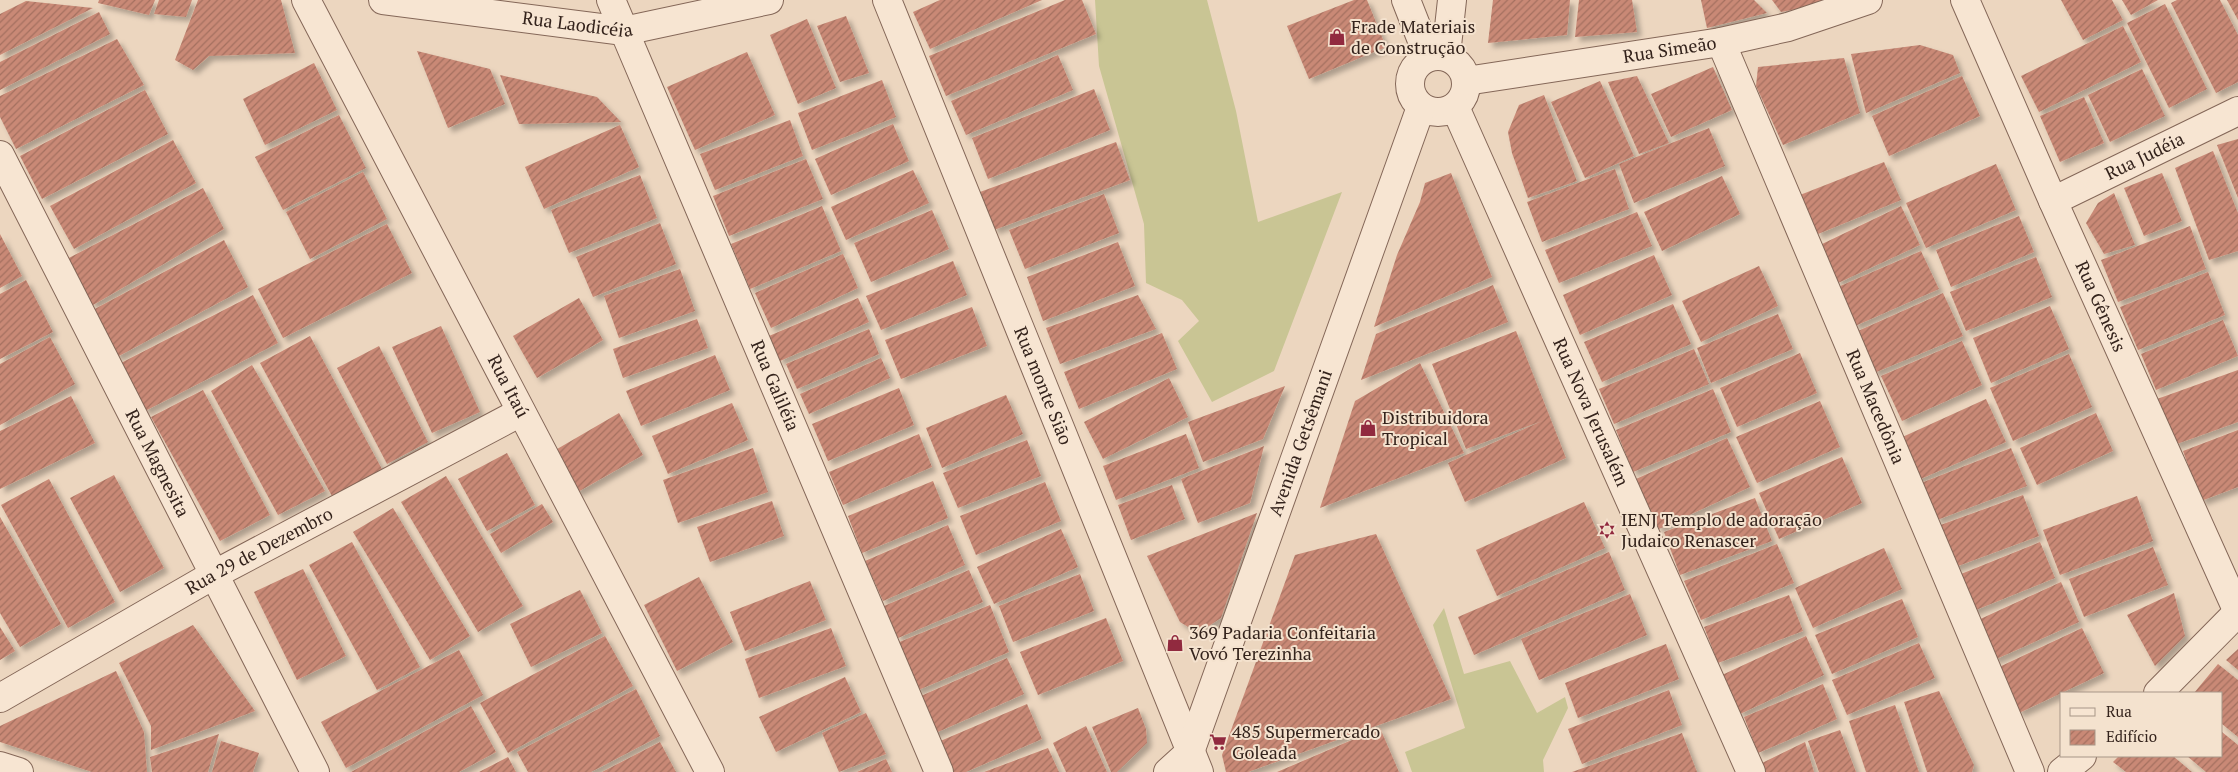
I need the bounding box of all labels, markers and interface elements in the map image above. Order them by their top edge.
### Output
street label: Rua Laodicéia [521,5,635,42]
place label: Frade Materiais de Construção [1351,14,1475,59]
shop icon: Frade Materiais de Construção [1327,27,1347,47]
street label: Rua Simeão [1621,30,1718,68]
street label: Rua Judéia [2101,126,2188,185]
street label: Rua Gênesis [2070,257,2132,355]
street label: Rua monte Sião [1009,323,1079,448]
street label: Rua Nova Jerusalém [1548,334,1635,490]
street label: Rua Galiléia [746,336,806,434]
street label: Rua Macedônia [1841,345,1911,467]
street label: Rua Itaú [483,350,535,421]
street label: Avenida Getsêmani [1262,366,1337,519]
street label: Rua Magnesita [121,405,196,521]
place label: Distribuidora Tropical [1382,405,1488,450]
shop icon: Distribuidora Tropical [1358,418,1378,438]
street label: Rua 29 de Dezembro [181,501,337,600]
place label: IENJ Templo de adoração Judaico Renascer [1621,507,1822,552]
synagogue icon: IENJ Templo de adoração Judaico Renascer [1597,520,1617,540]
place label: 369 Padaria Confeitaria Vovó Terezinha [1189,620,1376,665]
shop icon: 369 Padaria Confeitaria Vovó Terezinha [1165,633,1185,653]
legend [2060,692,2223,757]
text: Rua [2106,701,2132,721]
place label: 485 Supermercado Goleada [1232,719,1380,764]
text: Edifício [2106,726,2157,746]
supermarket icon: 485 Supermercado Goleada [1208,732,1228,752]

